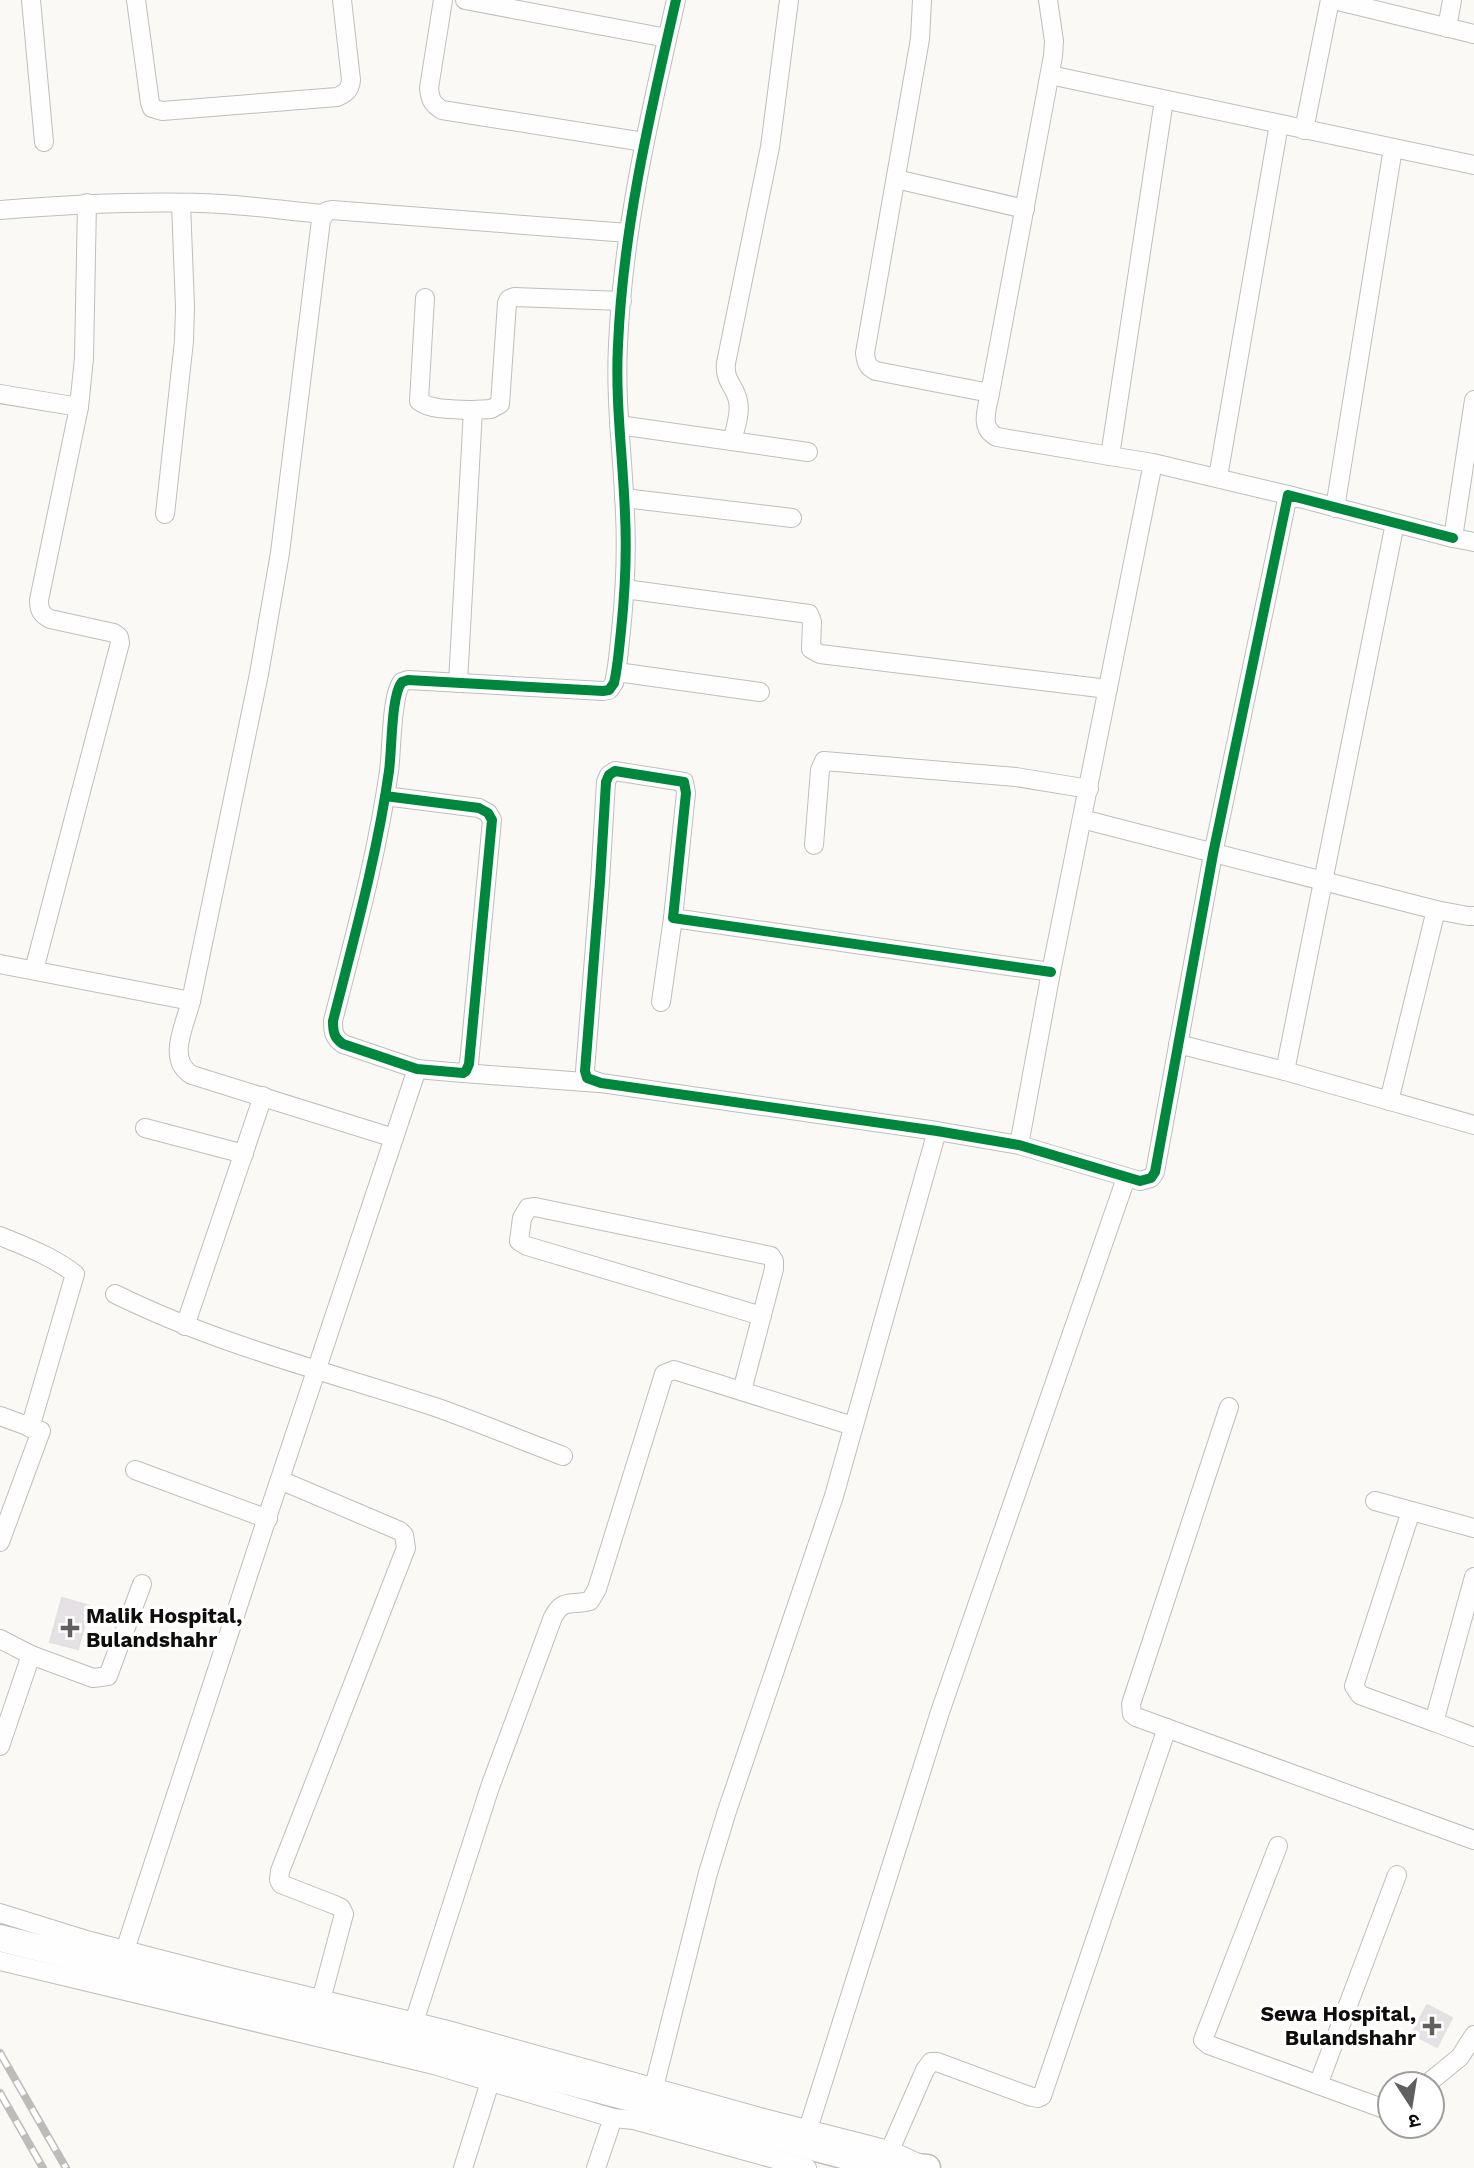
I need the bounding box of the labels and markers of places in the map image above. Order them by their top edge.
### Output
place label: Malik Hospital, Bulandshahr [86,1603,242,1652]
marker: Malik Hospital, Bulandshahr [60,1618,80,1638]
place label: Sewa Hospital, Bulandshahr [1260,2001,1416,2050]
marker: Sewa Hospital, Bulandshahr [1422,2016,1442,2036]

